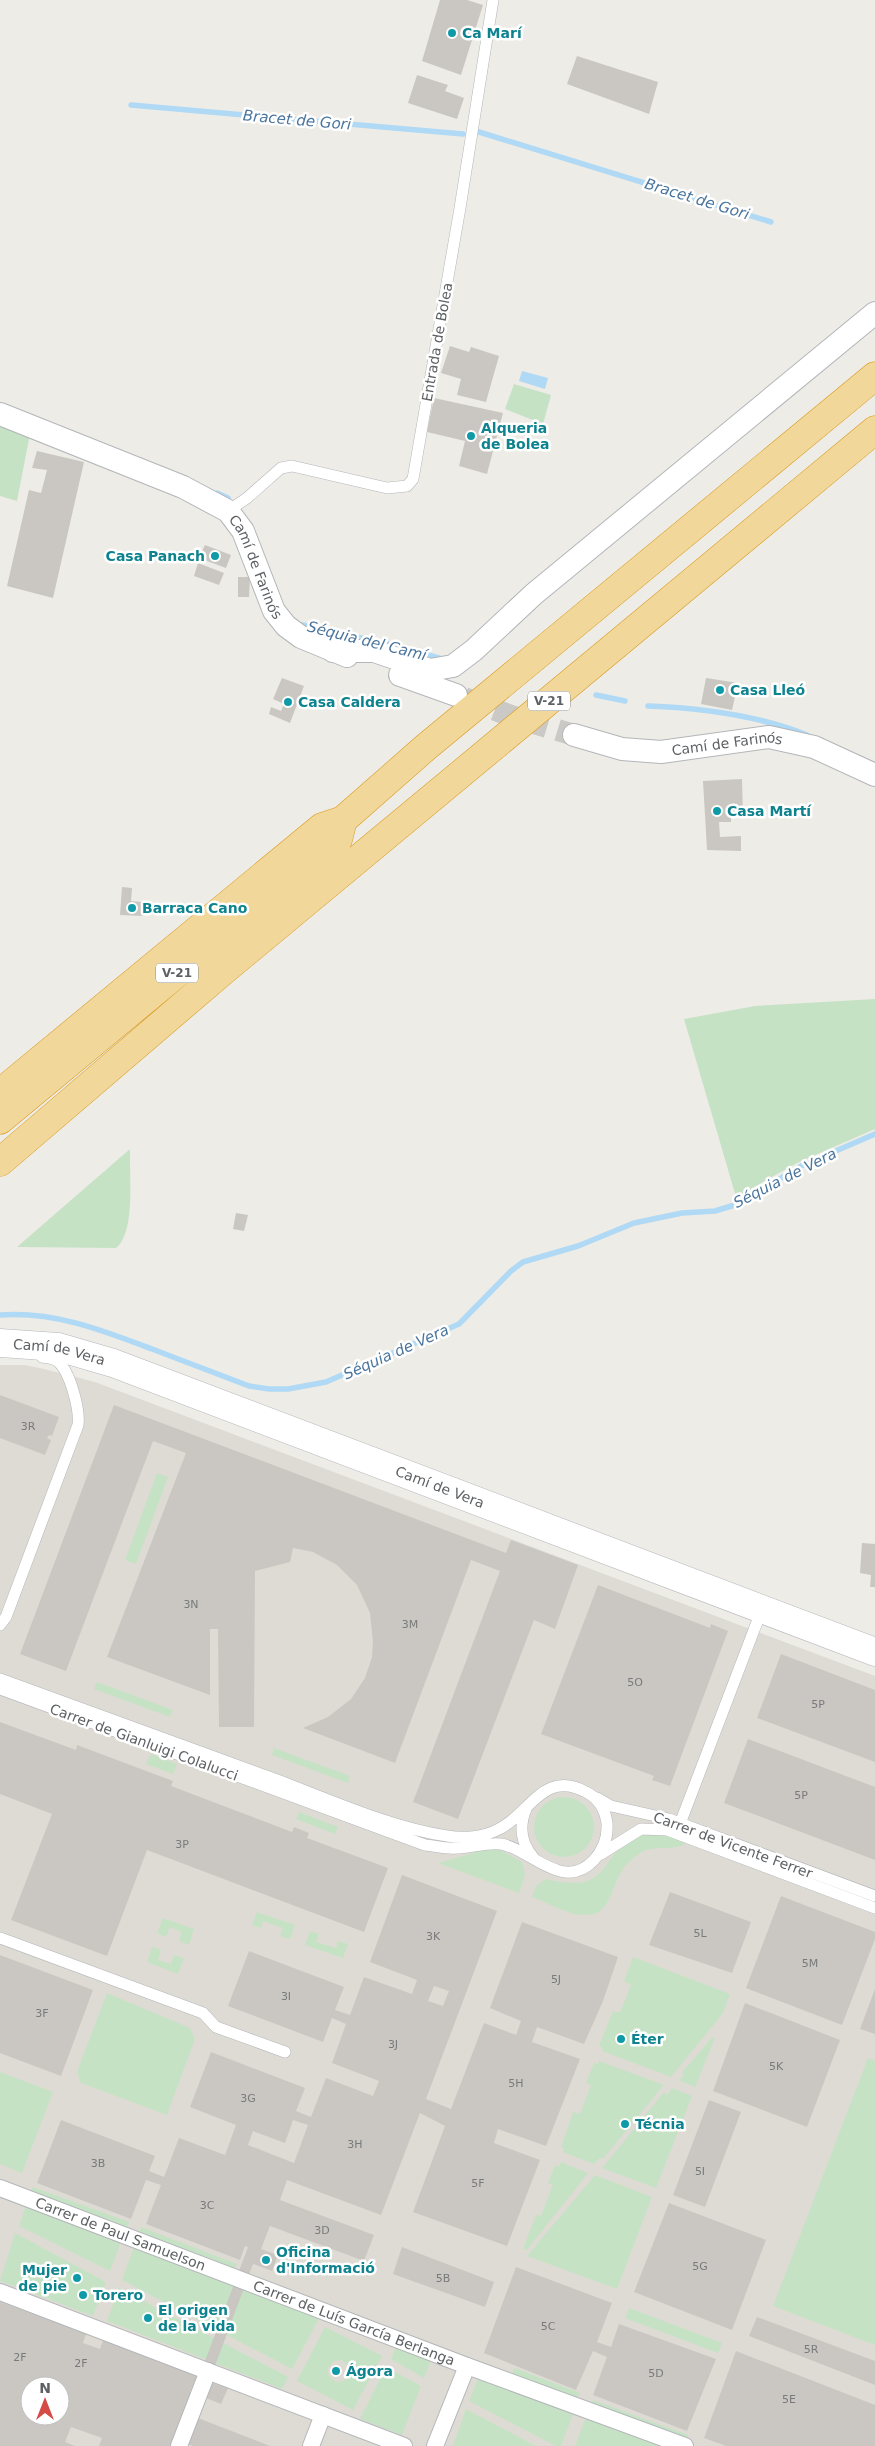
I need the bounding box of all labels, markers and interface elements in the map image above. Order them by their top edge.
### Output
place label: Ca Marí [462,25,523,41]
marker: Ca Marí [446,27,458,39]
water label: Bracet de Gori [242,106,353,134]
water label: Bracet de Gori [643,175,752,224]
street label: Entrada de Bolea [419,281,455,403]
place label: Alqueria de Bolea [481,420,549,452]
marker: Alqueria de Bolea [465,430,477,442]
street label: Camí de Farinós [226,512,285,622]
place label: Casa Panach [106,548,205,564]
marker: Casa Panach [209,550,221,562]
water label: Séquia del Camí [306,618,430,665]
place label: Casa Lleó [730,682,806,698]
marker: Casa Lleó [714,684,726,696]
road number: V-21 [528,691,570,710]
place label: Casa Caldera [298,694,401,710]
marker: Casa Caldera [282,696,294,708]
street label: Camí de Farinós [671,729,784,758]
place label: Casa Martí [727,803,812,819]
marker: Casa Martí [711,805,723,817]
place label: Barraca Cano [142,900,248,916]
marker: Barraca Cano [126,902,138,914]
road number: V-21 [156,964,198,982]
water label: Séquia de Vera [730,1144,840,1212]
water label: Séquia de Vera [341,1321,451,1383]
street label: Camí de Vera [13,1336,107,1368]
house number: 3R [21,1420,36,1433]
street label: Camí de Vera [393,1463,487,1511]
house number: 3N [183,1598,199,1611]
house number: 3M [402,1618,418,1631]
house number: 5O [627,1676,643,1689]
house number: 5P [811,1698,825,1711]
street label: Carrer de Gianluigi Colalucci [48,1700,240,1784]
house number: 5P [794,1789,808,1802]
street label: Carrer de Vicente Ferrer [651,1809,815,1881]
house number: 3P [175,1838,189,1851]
house number: 5L [693,1927,707,1940]
house number: 3K [426,1930,441,1943]
house number: 5M [802,1957,818,1970]
house number: 5J [551,1973,561,1986]
house number: 3I [281,1990,291,2003]
house number: 3F [35,2007,49,2020]
place label: Éter [631,2031,664,2047]
marker: Éter [615,2033,627,2045]
house number: 3J [388,2038,398,2051]
house number: 5K [769,2060,784,2073]
house number: 5H [508,2077,524,2090]
house number: 3G [240,2092,256,2105]
place label: Técnia [635,2116,685,2132]
marker: Técnia [619,2118,631,2130]
house number: 3H [347,2138,363,2151]
house number: 3B [91,2157,105,2170]
house number: 5I [695,2165,705,2178]
house number: 5F [471,2177,485,2190]
street label: Carrer de Paul Samuelson [33,2194,208,2274]
house number: 3C [200,2199,215,2212]
house number: 3D [314,2224,330,2237]
place label: Oficina d'Informació [276,2244,375,2276]
marker: Oficina d'Informació [260,2254,272,2266]
house number: 5G [692,2260,708,2273]
place label: Mujer de pie [18,2262,67,2294]
marker: Mujer de pie [71,2272,83,2284]
house number: 5B [436,2272,450,2285]
street label: Carrer de Luís García Berlanga [251,2277,457,2369]
place label: Torero [93,2287,144,2303]
marker: Torero [77,2289,89,2301]
place label: El origen de la vida [158,2302,235,2334]
marker: El origen de la vida [142,2312,154,2324]
house number: 5C [541,2320,556,2333]
house number: 5R [804,2343,819,2356]
house number: 2F [13,2351,27,2364]
house number: 2F [74,2357,88,2370]
place label: Ágora [346,2363,393,2379]
marker: Ágora [330,2365,342,2377]
house number: 5D [648,2367,664,2380]
north arrow [20,2376,70,2426]
text: N [39,2380,51,2396]
house number: 5E [782,2393,796,2406]

